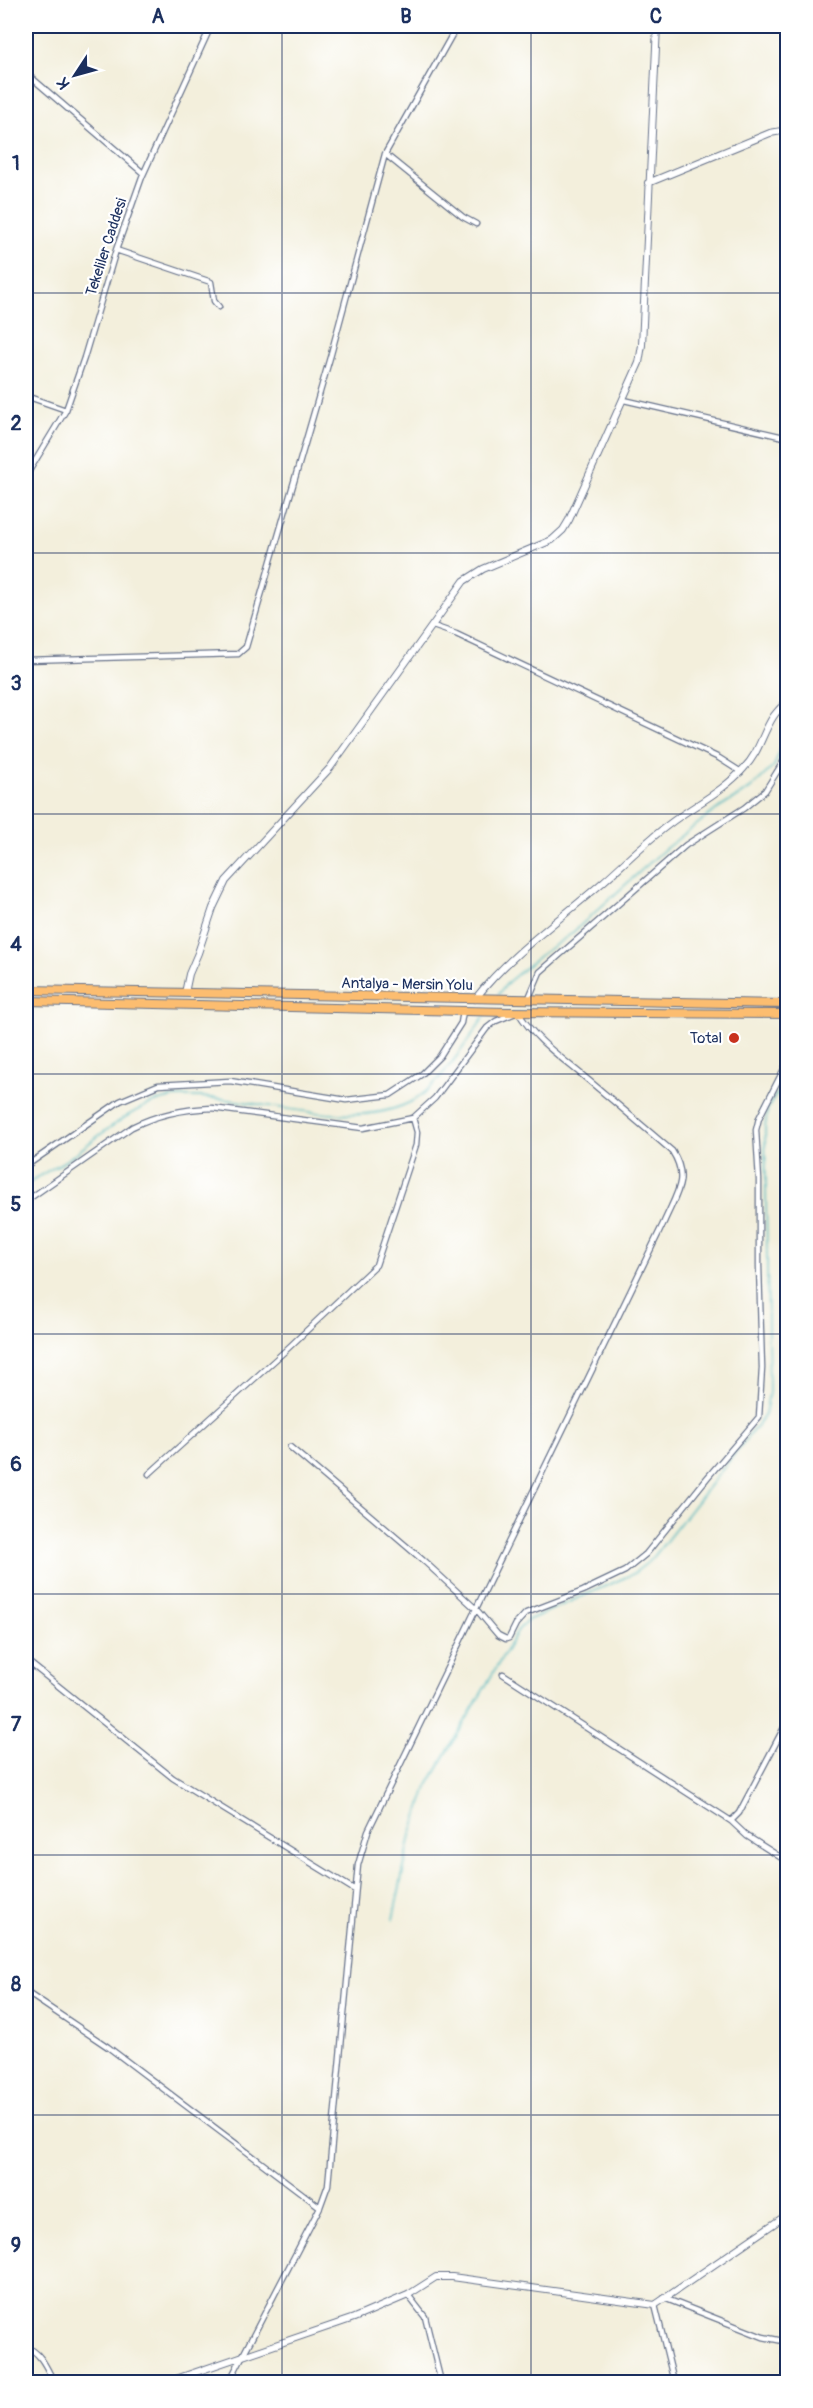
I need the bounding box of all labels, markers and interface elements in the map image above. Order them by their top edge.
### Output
text: A [152,4,165,29]
text: B [400,4,412,29]
text: C [650,4,662,29]
north arrow [45,45,105,105]
text: K [53,73,75,93]
text: 1 [12,151,20,176]
street label: Tekeliler Caddesi [82,195,131,299]
text: 2 [10,411,22,436]
text: 3 [10,671,22,696]
text: 4 [10,932,22,957]
street label: Antalya - Mersin Yolu [341,974,473,995]
place label: Total [690,1029,722,1048]
marker: Total [727,1031,741,1045]
text: 5 [11,1192,22,1217]
text: 6 [10,1452,22,1477]
text: 7 [11,1712,22,1737]
text: 8 [11,1972,21,1997]
text: 9 [11,2233,21,2258]

